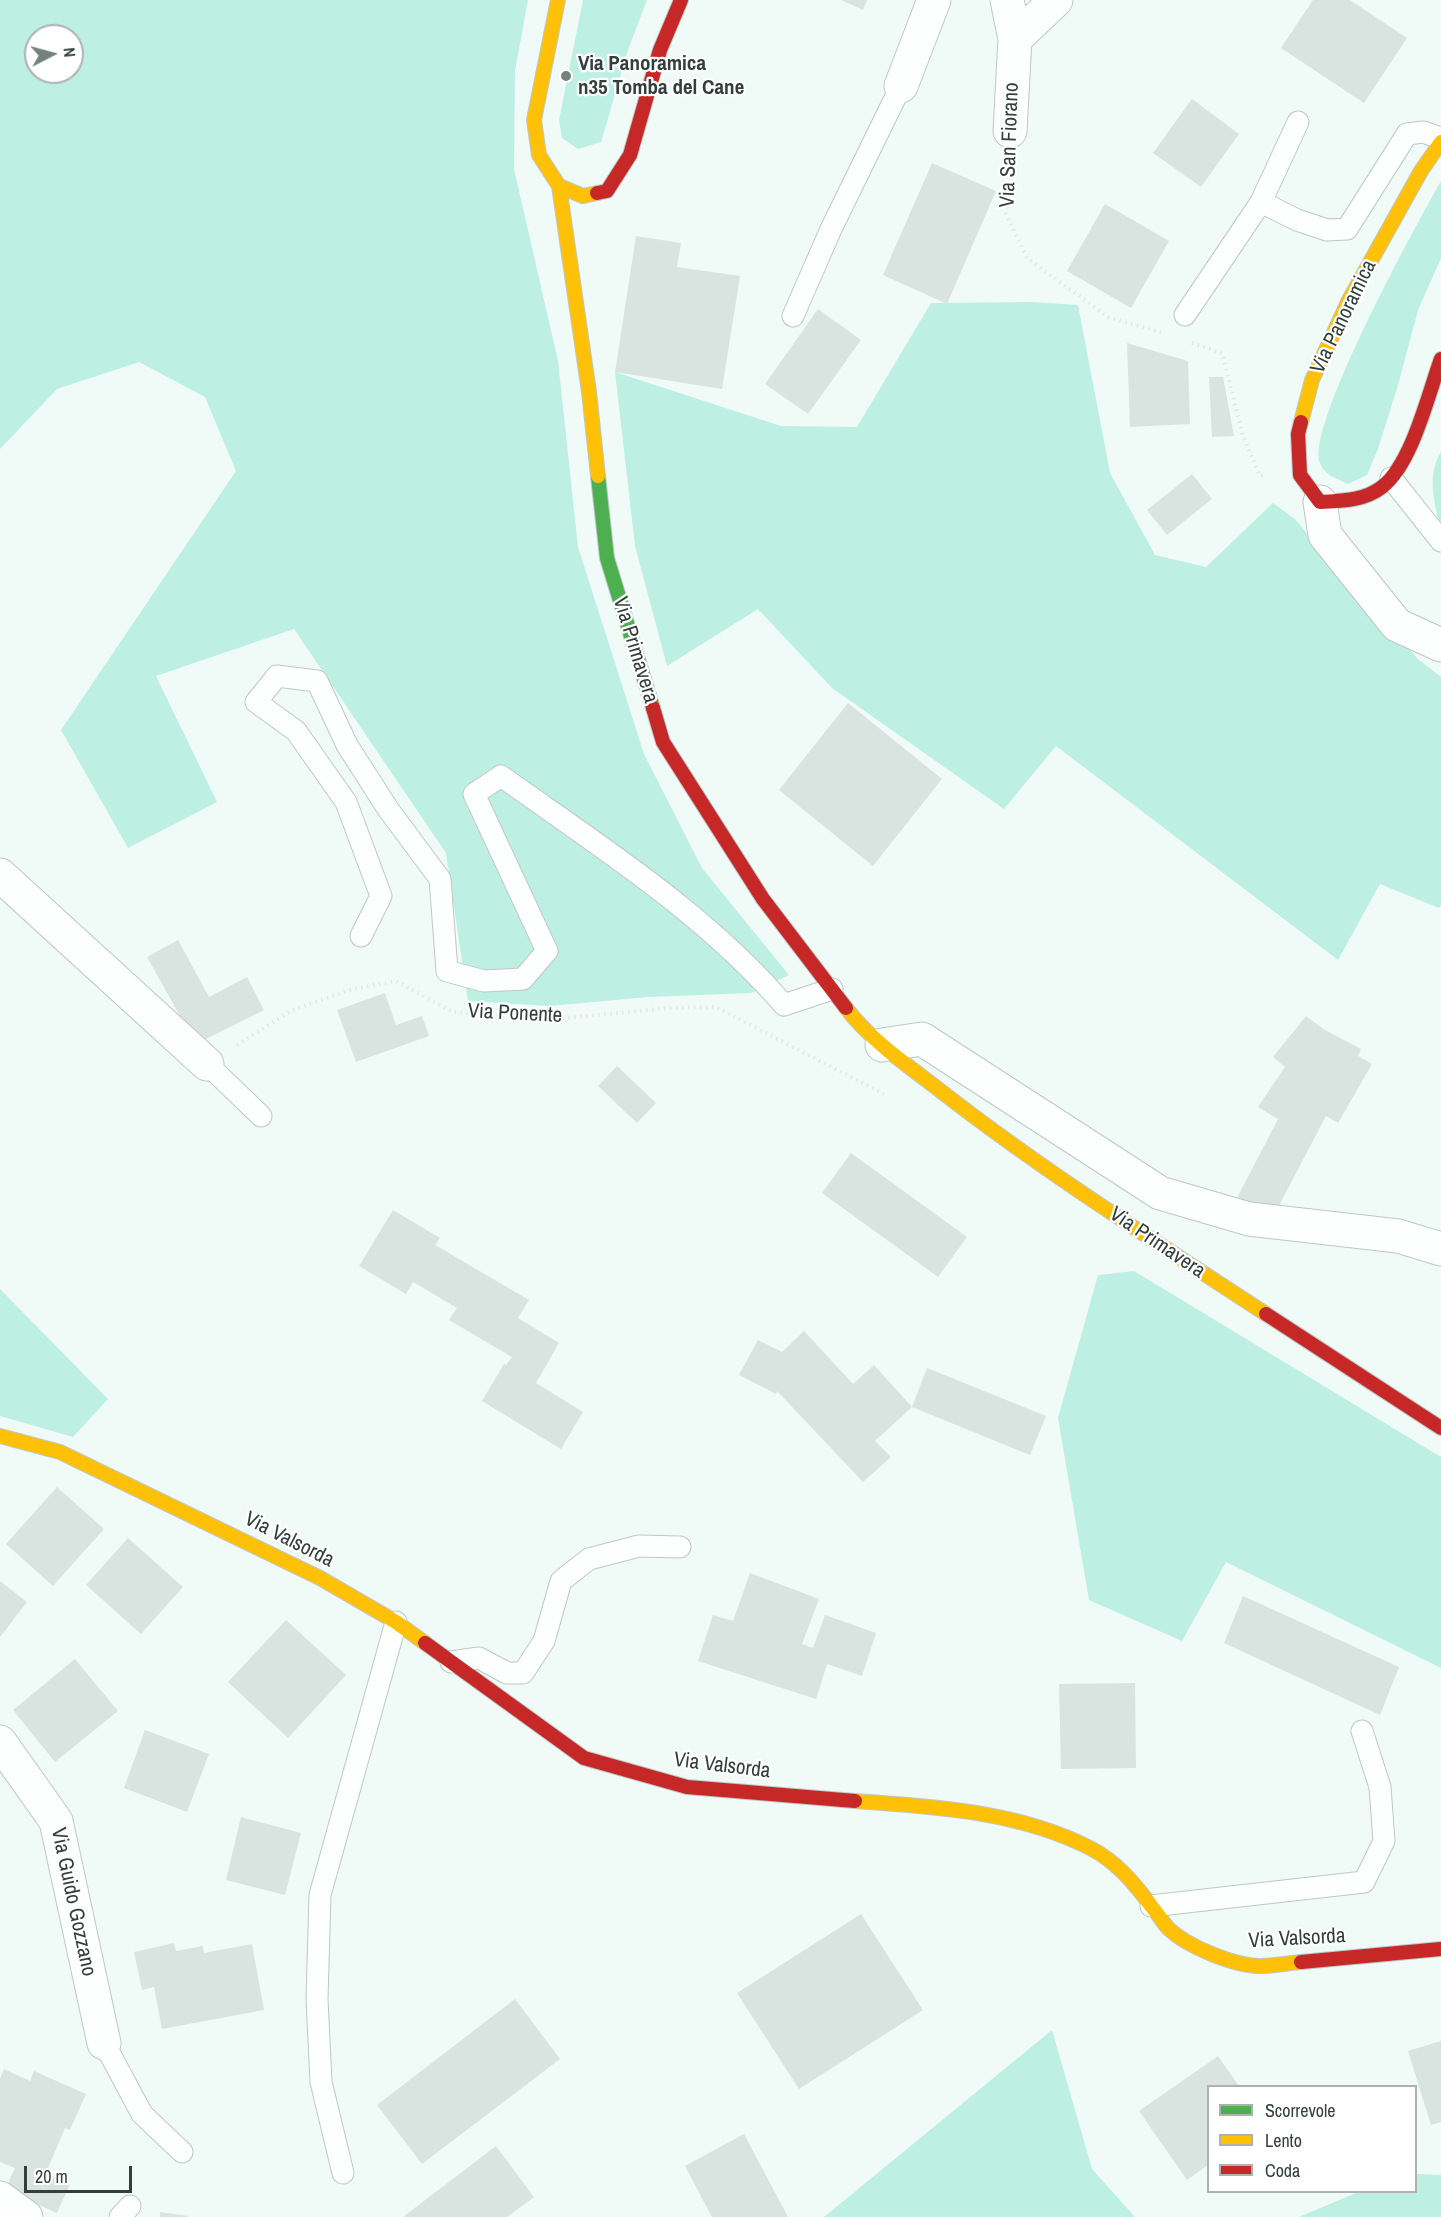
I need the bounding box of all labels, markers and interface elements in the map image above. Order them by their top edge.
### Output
north arrow [24,24,84,84]
text: N [58,46,81,58]
place label: Via Panoramica n35 Tomba del Cane [578,51,744,101]
marker: Via Panoramica n35 Tomba del Cane [559,69,573,83]
street label: Via San Fiorano [995,82,1025,208]
street label: Via Panoramica [1306,256,1382,378]
street label: Via Primavera [607,594,663,706]
street label: Via Ponente [467,999,563,1029]
street label: Via Primavera [1104,1202,1210,1284]
street label: Via Valsorda [240,1507,338,1573]
street label: Via Valsorda [672,1748,772,1784]
street label: Via Guido Gozzano [45,1826,101,1978]
street label: Via Valsorda [1248,1924,1346,1954]
legend [1207,2085,1417,2193]
text: Scorrevole [1265,2098,1336,2123]
text: Lento [1265,2128,1302,2153]
scale bar [27,2154,135,2192]
text: Coda [1265,2158,1300,2183]
text: 20 m [35,2164,68,2189]

